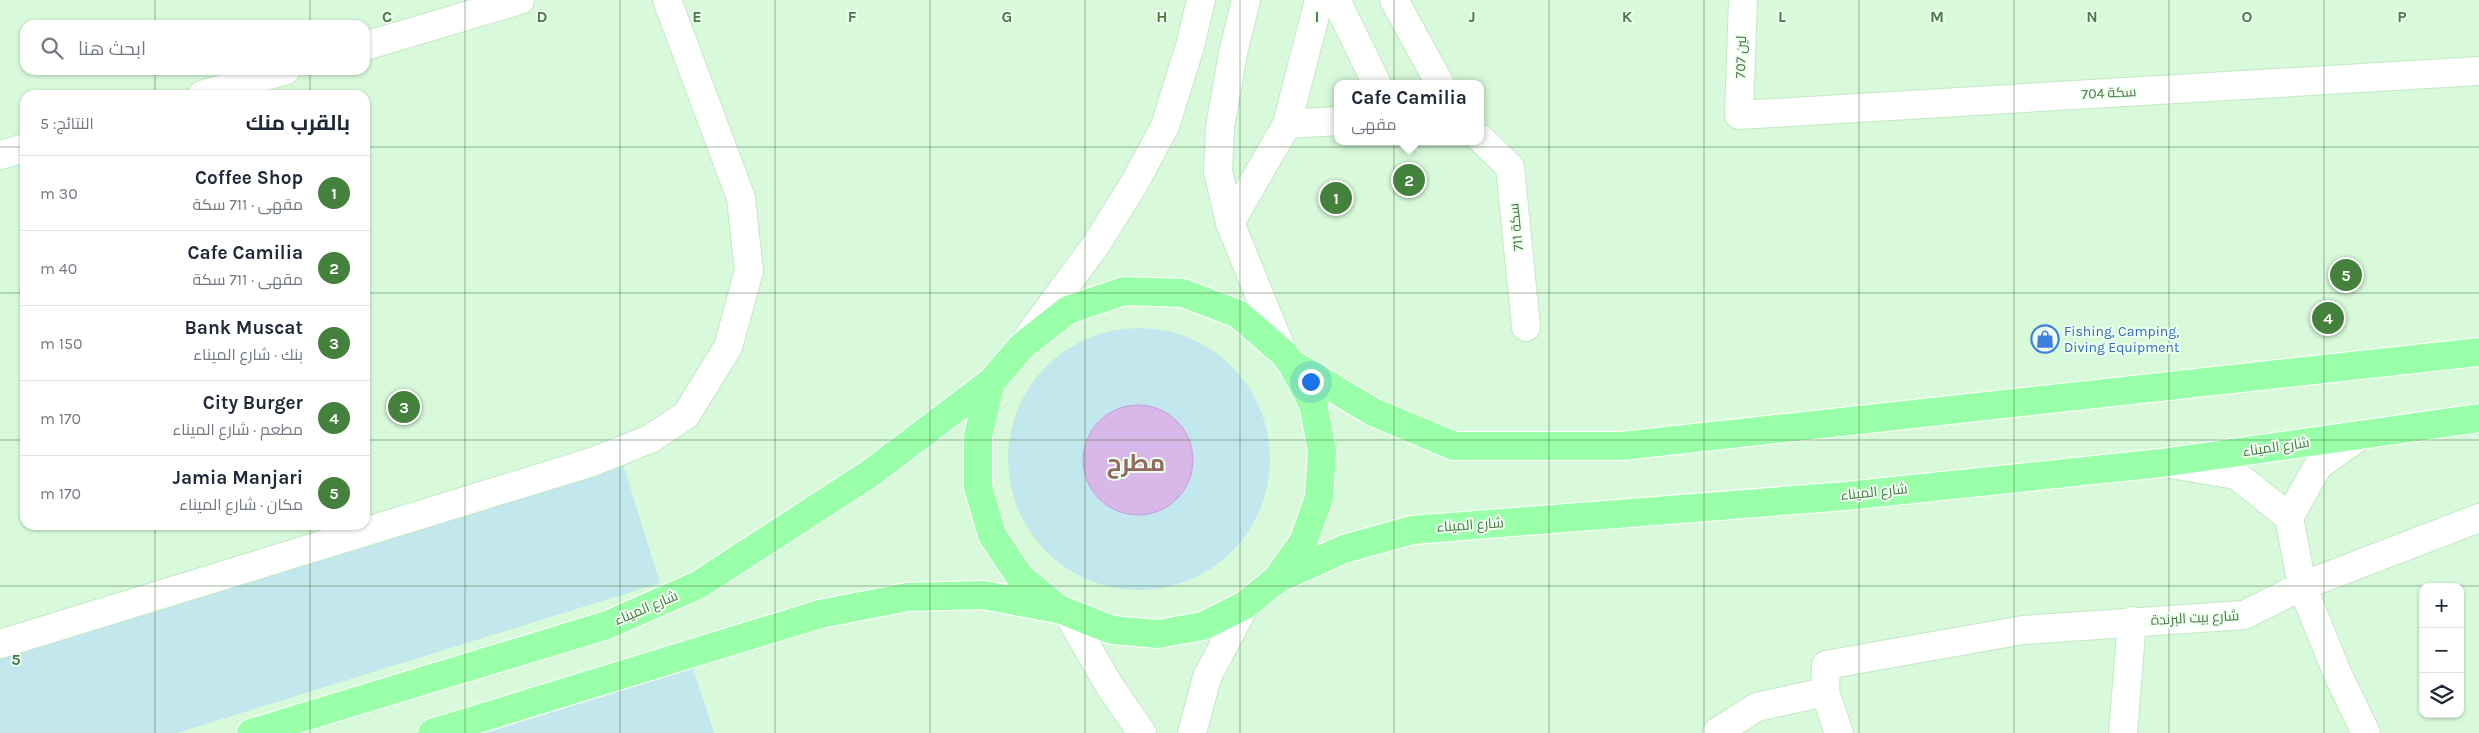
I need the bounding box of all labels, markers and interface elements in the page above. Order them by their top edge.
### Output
text: C [382,7,392,26]
text: D [537,7,548,26]
text: E [692,7,702,26]
text: F [848,7,857,26]
text: G [1002,7,1012,26]
text: H [1156,7,1168,26]
text: I [1315,7,1319,26]
text: J [1468,7,1476,26]
text: K [1622,7,1633,26]
text: L [1778,7,1786,26]
text: M [1930,7,1944,26]
text: N [2086,7,2098,26]
text: O [2242,7,2253,26]
text: P [2397,7,2407,26]
search box [20,20,370,75]
icon: search [38,34,66,62]
street label: لين 707 [1732,35,1750,79]
text: ابحث هنا [78,38,146,60]
popup [1334,80,1484,145]
street label: سكة 704 [2081,83,2137,103]
text: Cafe Camilia [1351,87,1467,109]
text: بالقرب منك [246,111,350,135]
text: النتائج: 5 [40,114,94,133]
text: مقهى [1351,115,1396,134]
pin: 2 [1393,161,1425,199]
text: Coffee Shop [195,167,303,189]
pin: 1 [1320,179,1352,217]
text: 30 m [40,184,78,203]
text: 1 [331,184,337,203]
text: مقهى · 711 سكة [192,195,303,214]
street label: 711 سكة [1505,202,1527,252]
text: Cafe Camilia [187,242,303,264]
pin: 5 [2330,256,2362,294]
text: 40 m [40,259,77,278]
text: 2 [329,259,339,278]
text: مقهى · 711 سكة [192,270,303,289]
pin: 4 [2312,299,2344,337]
text: Bank Muscat [184,317,303,339]
place label: Fishing, Camping, Diving Equipment [2064,323,2179,356]
shop icon: Fishing, Camping, Diving Equipment [2030,324,2060,354]
text: 150 m [40,334,83,353]
text: 3 [329,334,339,353]
text: بنك · شارع الميناء [193,345,303,364]
your location [1298,369,1324,395]
pin: 3 [388,388,420,426]
text: City Burger [203,392,303,414]
text: 170 m [40,409,81,428]
text: 4 [329,409,339,428]
text: مطعم · شارع الميناء [172,420,303,439]
street label: شارع الميناء [2241,434,2311,460]
district label: مطرح [1107,449,1165,479]
text: Jamia Manjari [173,467,303,489]
street label: شارع الميناء [1840,480,1908,504]
text: 170 m [40,484,81,503]
text: 5 [329,484,339,503]
text: مكان · شارع الميناء [179,495,303,514]
street label: شارع الميناء [1436,514,1504,536]
map controls [2419,583,2464,718]
button: + [2419,583,2464,628]
street label: شارع الميناء [612,587,680,629]
street label: شارع بيت البرندة [2150,607,2240,629]
button: − [2419,628,2464,673]
text: 5 [11,650,21,669]
button: layers [2419,673,2464,718]

